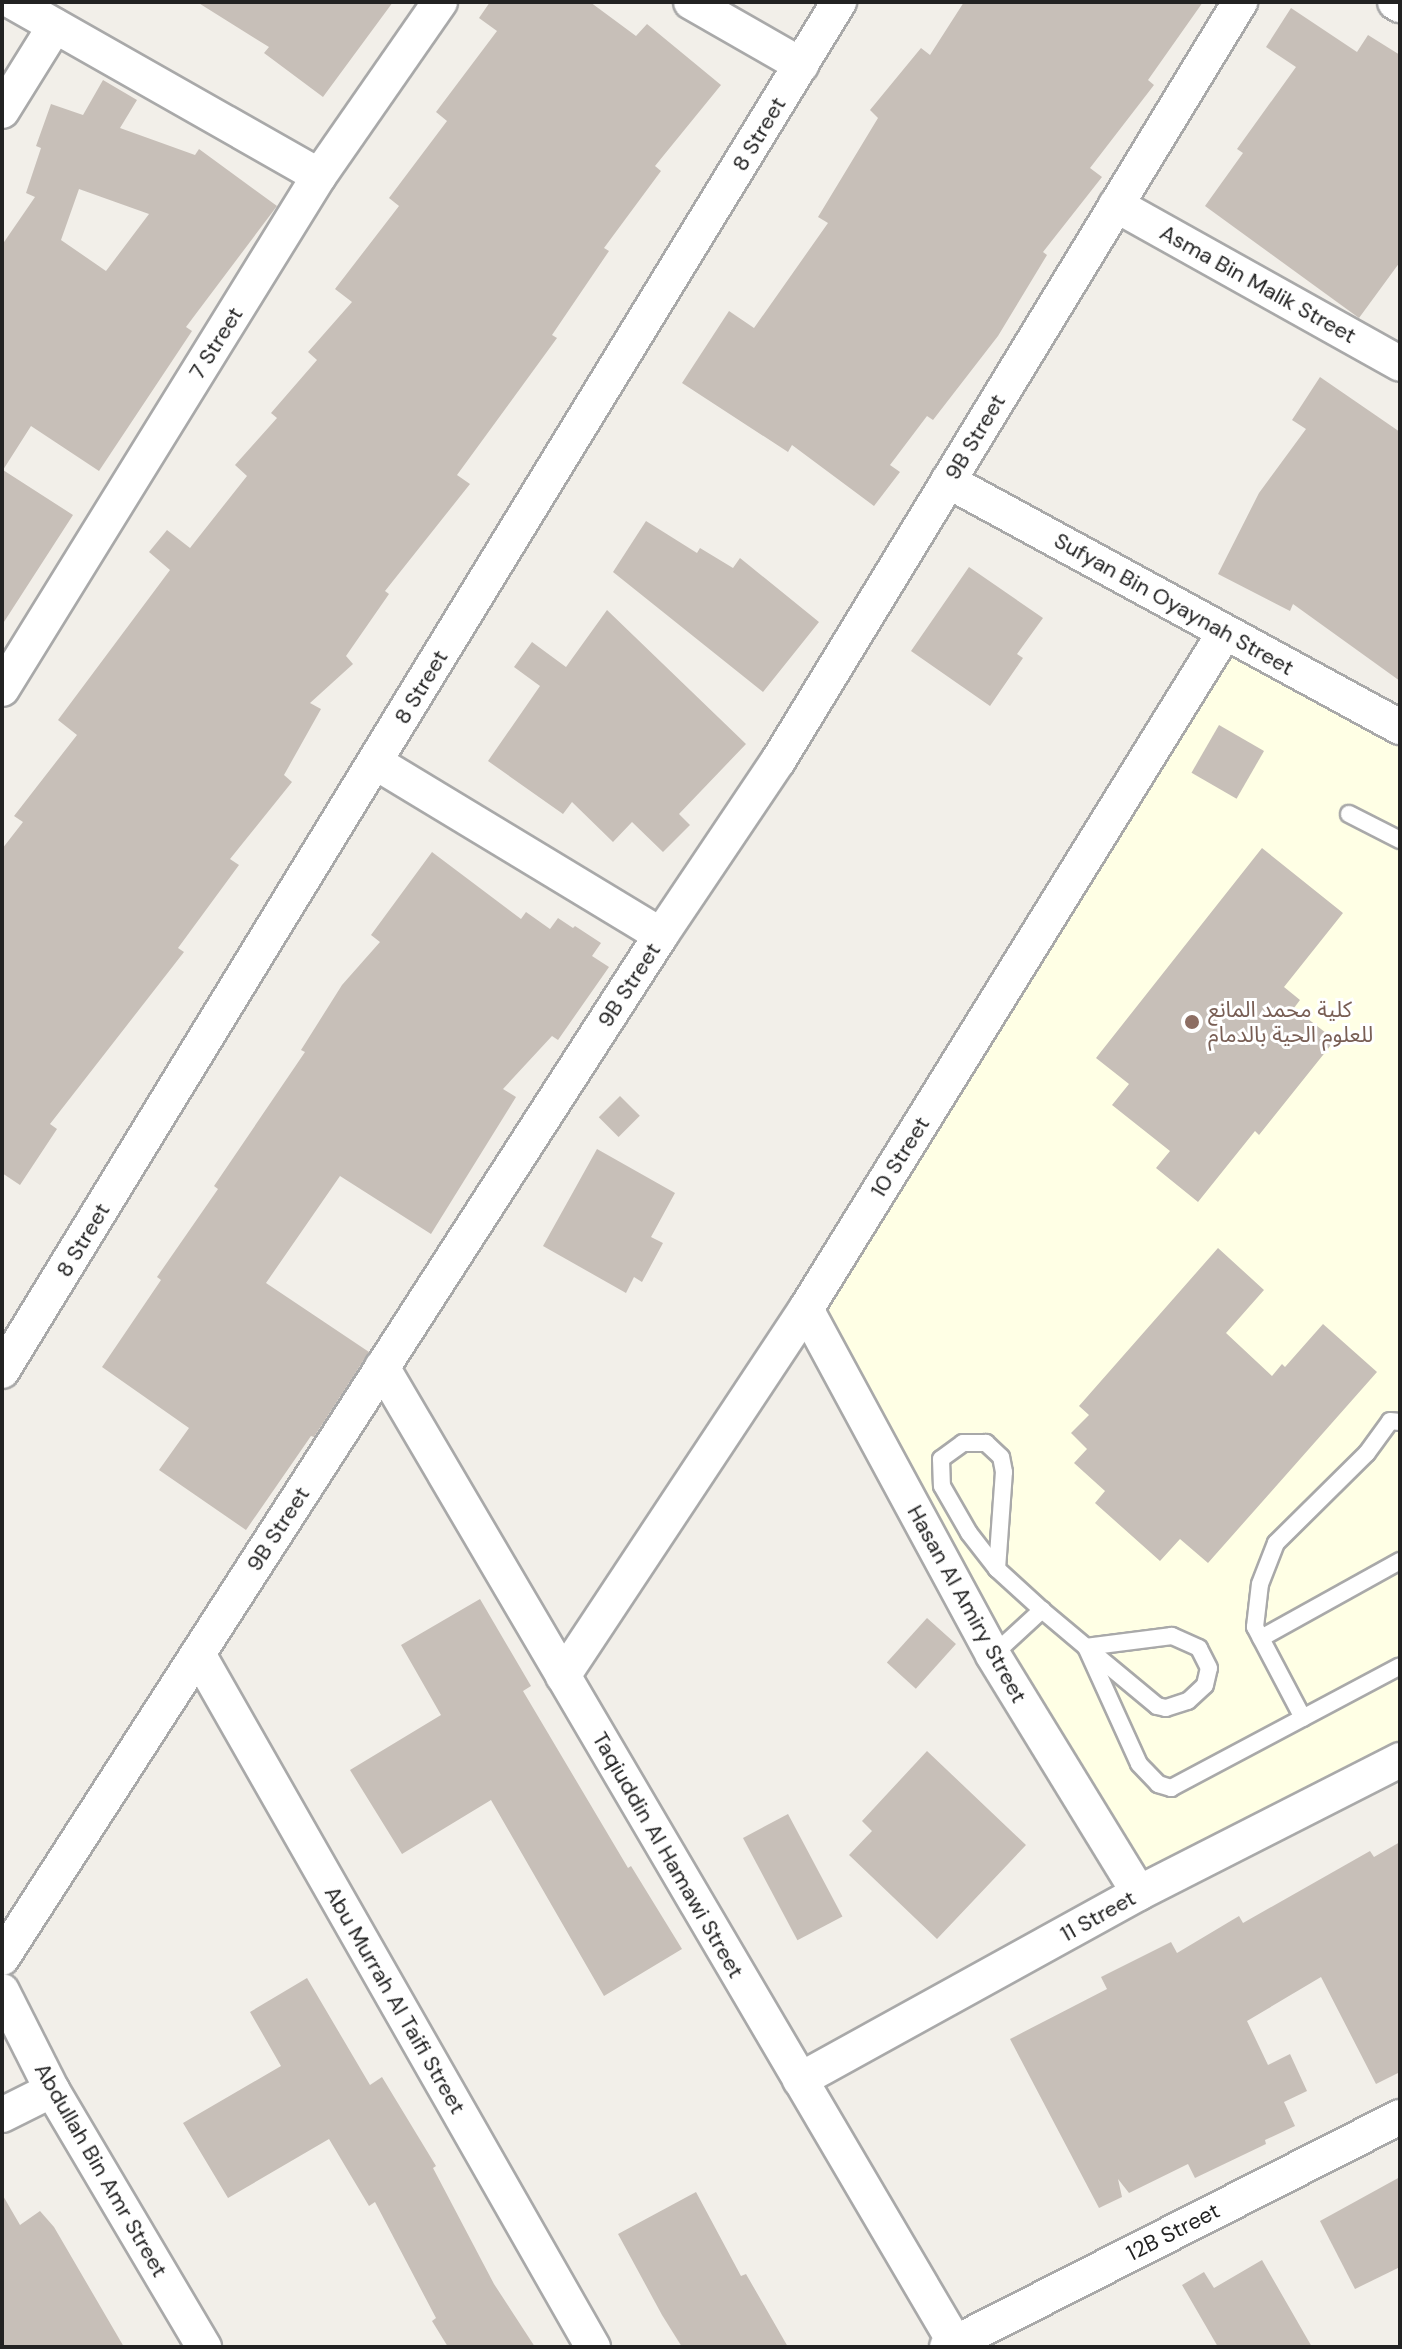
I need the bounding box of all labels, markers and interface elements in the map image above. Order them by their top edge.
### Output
street label: 8 Street [727,92,791,176]
street label: Asma Bin Malik Street [1155,219,1361,349]
street label: 7 Street [184,302,248,384]
street label: 9B Street [939,389,1011,485]
street label: Sufyan Bin Oyaynah Street [1050,527,1298,681]
street label: 8 Street [389,645,453,729]
street label: 9B Street [592,938,666,1032]
place label: كلية محمد المانع للعلوم الحية بالدمام [1208,996,1373,1048]
marker: كلية محمد المانع للعلوم الحية بالدمام [1183,1013,1201,1031]
street label: 10 Street [865,1112,935,1202]
street label: 8 Street [51,1198,115,1282]
street label: 9B Street [241,1482,315,1576]
street label: Hasan Al Amiry Street [902,1501,1032,1707]
street label: Taqiuddin Al Hamawi Street [587,1727,749,1983]
street label: Abu Murrah Al Taifi Street [319,1881,471,2119]
street label: 11 Street [1056,1885,1140,1947]
street label: Abdullah Bin Amr Street [29,2058,173,2282]
street label: 12B Street [1122,2197,1224,2267]

